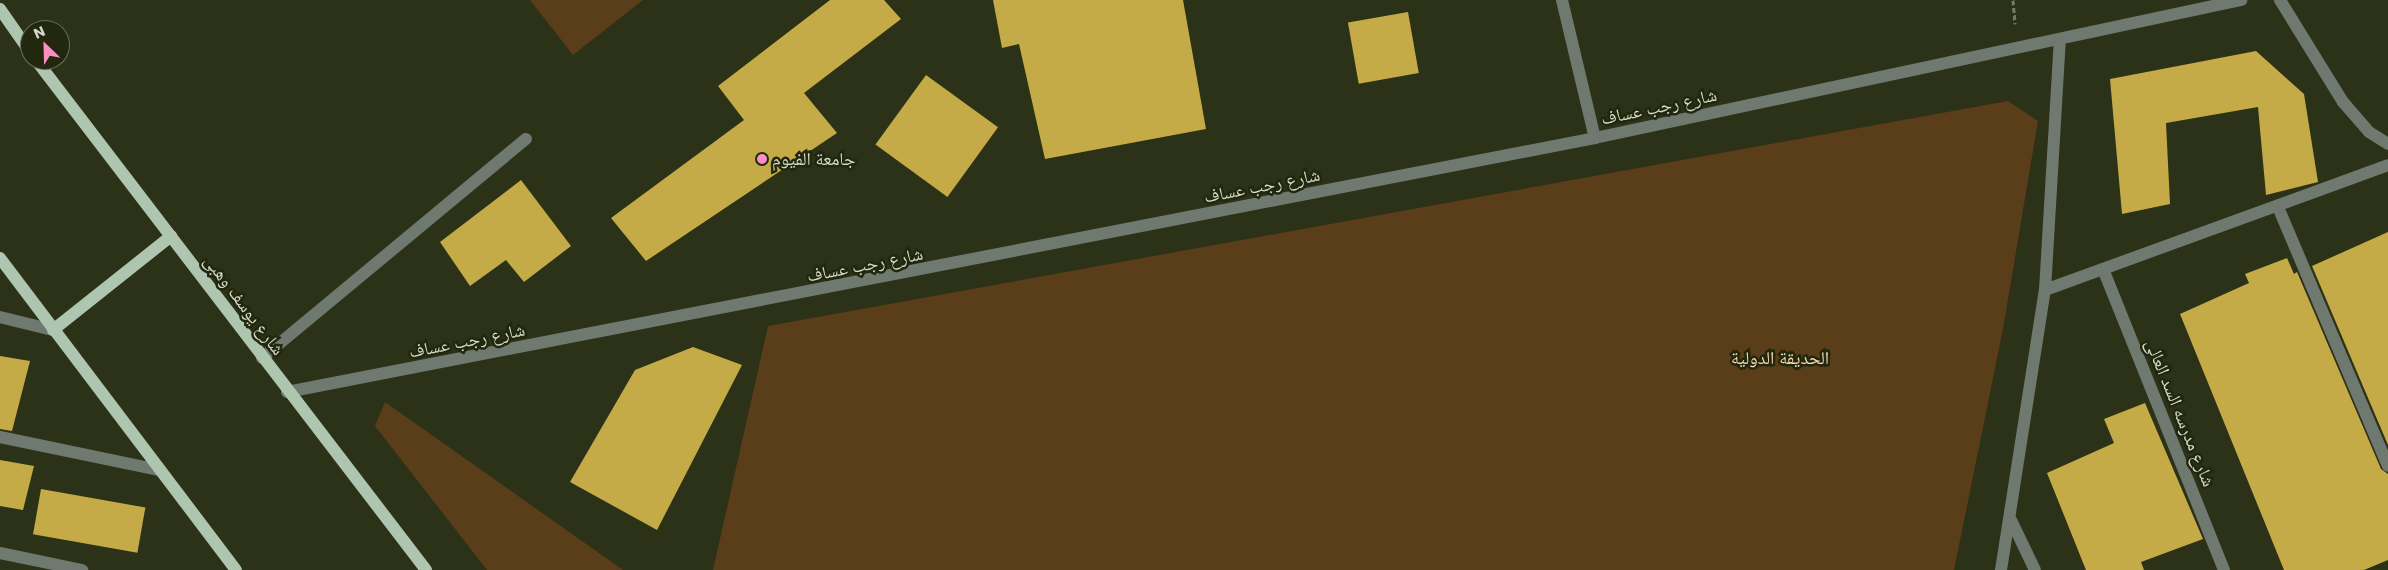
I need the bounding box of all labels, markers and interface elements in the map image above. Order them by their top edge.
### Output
north arrow [20,20,70,70]
text: N [30,21,48,43]
street label: شارع رجب عساف [1599,84,1719,130]
place label: جامعة الفيوم [772,148,855,170]
marker: جامعة الفيوم [756,153,768,165]
street label: شارع رجب عساف [1202,164,1322,208]
street label: شارع رجب عساف [805,243,925,287]
street label: شارع يوسف وهبى [199,251,289,359]
street label: شارع رجب عساف [407,319,527,363]
street label: شارع مدرسه السد العالى [2141,336,2219,490]
park label: الحديقة الدولية [1731,347,1829,369]

